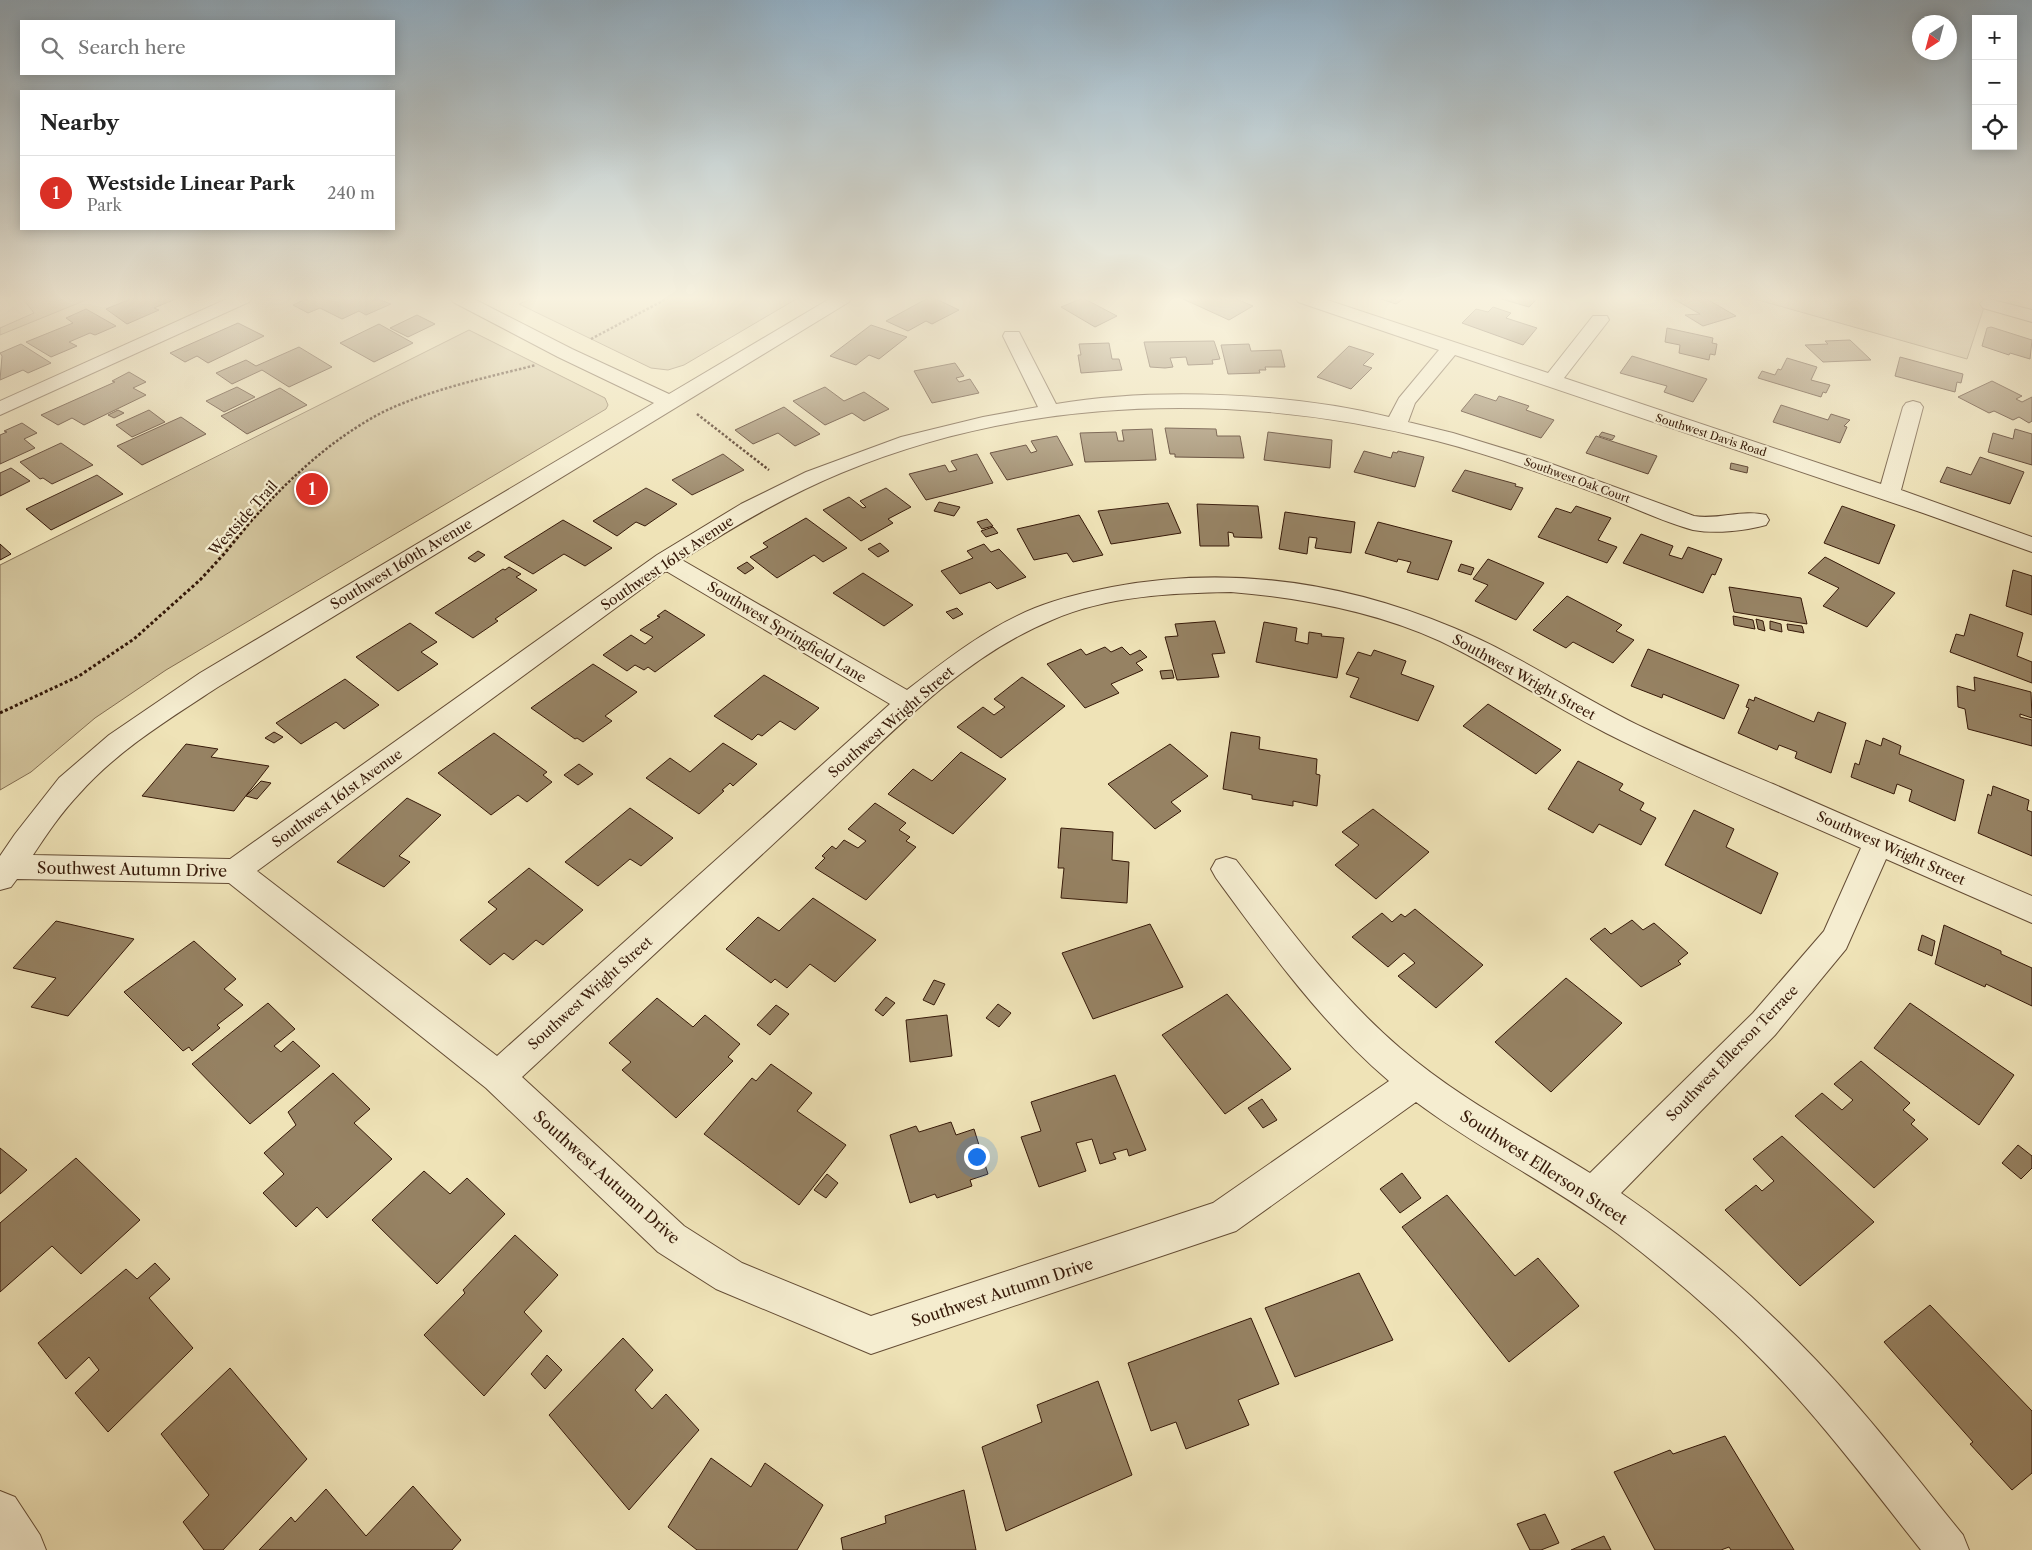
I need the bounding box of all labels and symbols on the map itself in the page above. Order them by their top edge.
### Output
north arrow [1912,15,1957,60]
street label: Southwest Davis Road [1654,410,1768,460]
street label: Southwest Oak Court [1522,454,1632,506]
pin: 1 [296,470,328,508]
street label: Westside Trail [204,477,281,560]
street label: Southwest 161st Avenue [597,512,737,614]
street label: Southwest 160th Avenue [327,514,475,614]
street label: Southwest Springfield Lane [704,577,870,687]
street label: Southwest Wright Street [1449,630,1599,724]
street label: Southwest Wright Street [824,662,958,782]
street label: Southwest 161st Avenue [268,745,406,851]
street label: Southwest Wright Street [1814,807,1968,889]
street label: Southwest Autumn Drive [37,857,227,881]
street label: Southwest Wright Street [524,932,656,1054]
street label: Southwest Ellerson Terrace [1662,981,1802,1125]
street label: Southwest Ellerson Street [1456,1105,1632,1229]
street label: Southwest Autumn Drive [530,1106,684,1248]
your location [964,1144,990,1170]
street label: Southwest Autumn Drive [908,1253,1096,1331]

